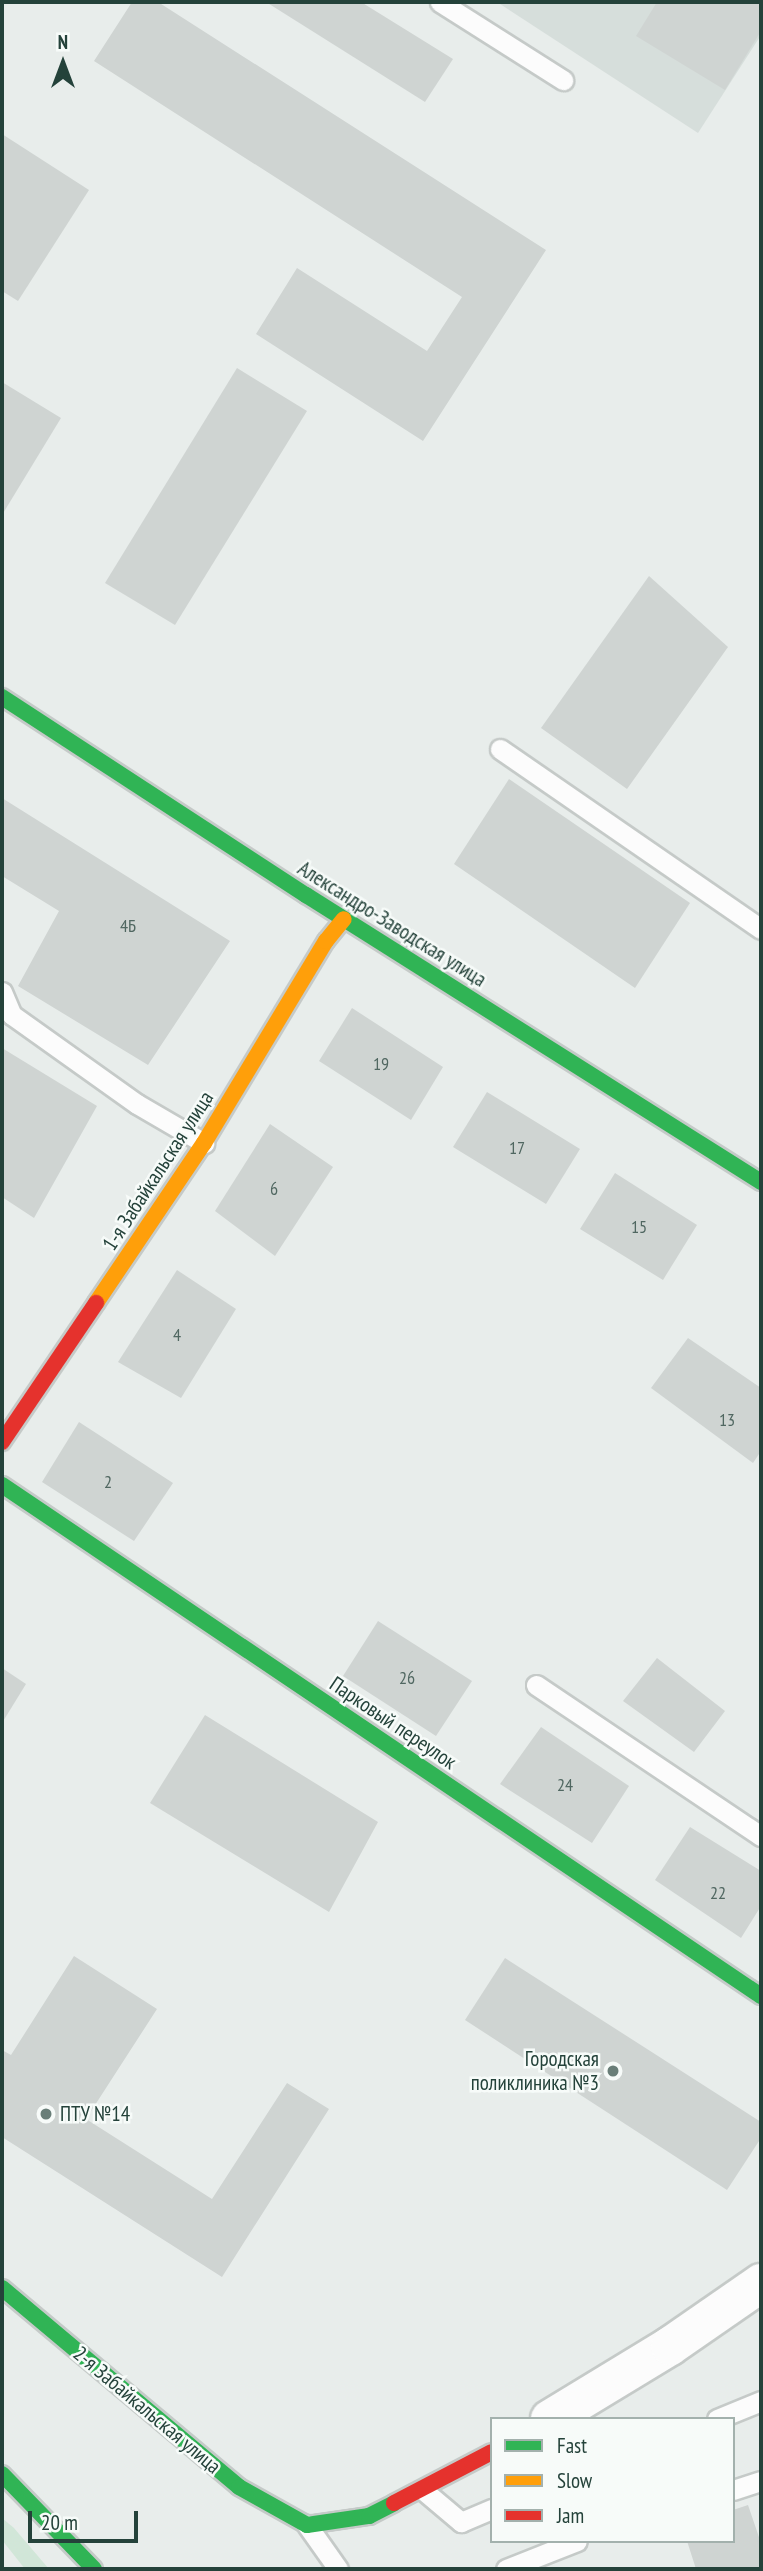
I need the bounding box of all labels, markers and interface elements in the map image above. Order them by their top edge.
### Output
north arrow [28,28,98,98]
text: N [58,30,68,54]
street label: Александро-Заводская улица [293,856,491,992]
house number: 4Б [120,915,136,937]
house number: 19 [373,1053,389,1075]
street label: 1-я Забайкальская улица [97,1087,219,1255]
house number: 17 [509,1137,525,1159]
house number: 6 [270,1178,278,1200]
house number: 15 [631,1216,647,1238]
house number: 4 [173,1324,181,1346]
house number: 13 [719,1409,735,1431]
house number: 2 [104,1471,112,1493]
house number: 26 [399,1667,415,1689]
street label: Парковый переулок [325,1671,461,1775]
house number: 24 [557,1774,573,1796]
house number: 22 [710,1882,726,1904]
place label: Городская поликлиника №3 [471,2046,599,2096]
marker: Городская поликлиника №3 [605,2063,621,2079]
place label: ПТУ №14 [60,2101,131,2127]
marker: ПТУ №14 [38,2106,54,2122]
street label: 2-я Забайкальская улица [68,2341,226,2479]
legend [490,2417,735,2543]
text: Fast [557,2432,587,2459]
text: Slow [557,2467,592,2494]
scale bar [32,2498,142,2542]
text: Jam [557,2502,584,2529]
text: 20 m [41,2509,78,2536]

